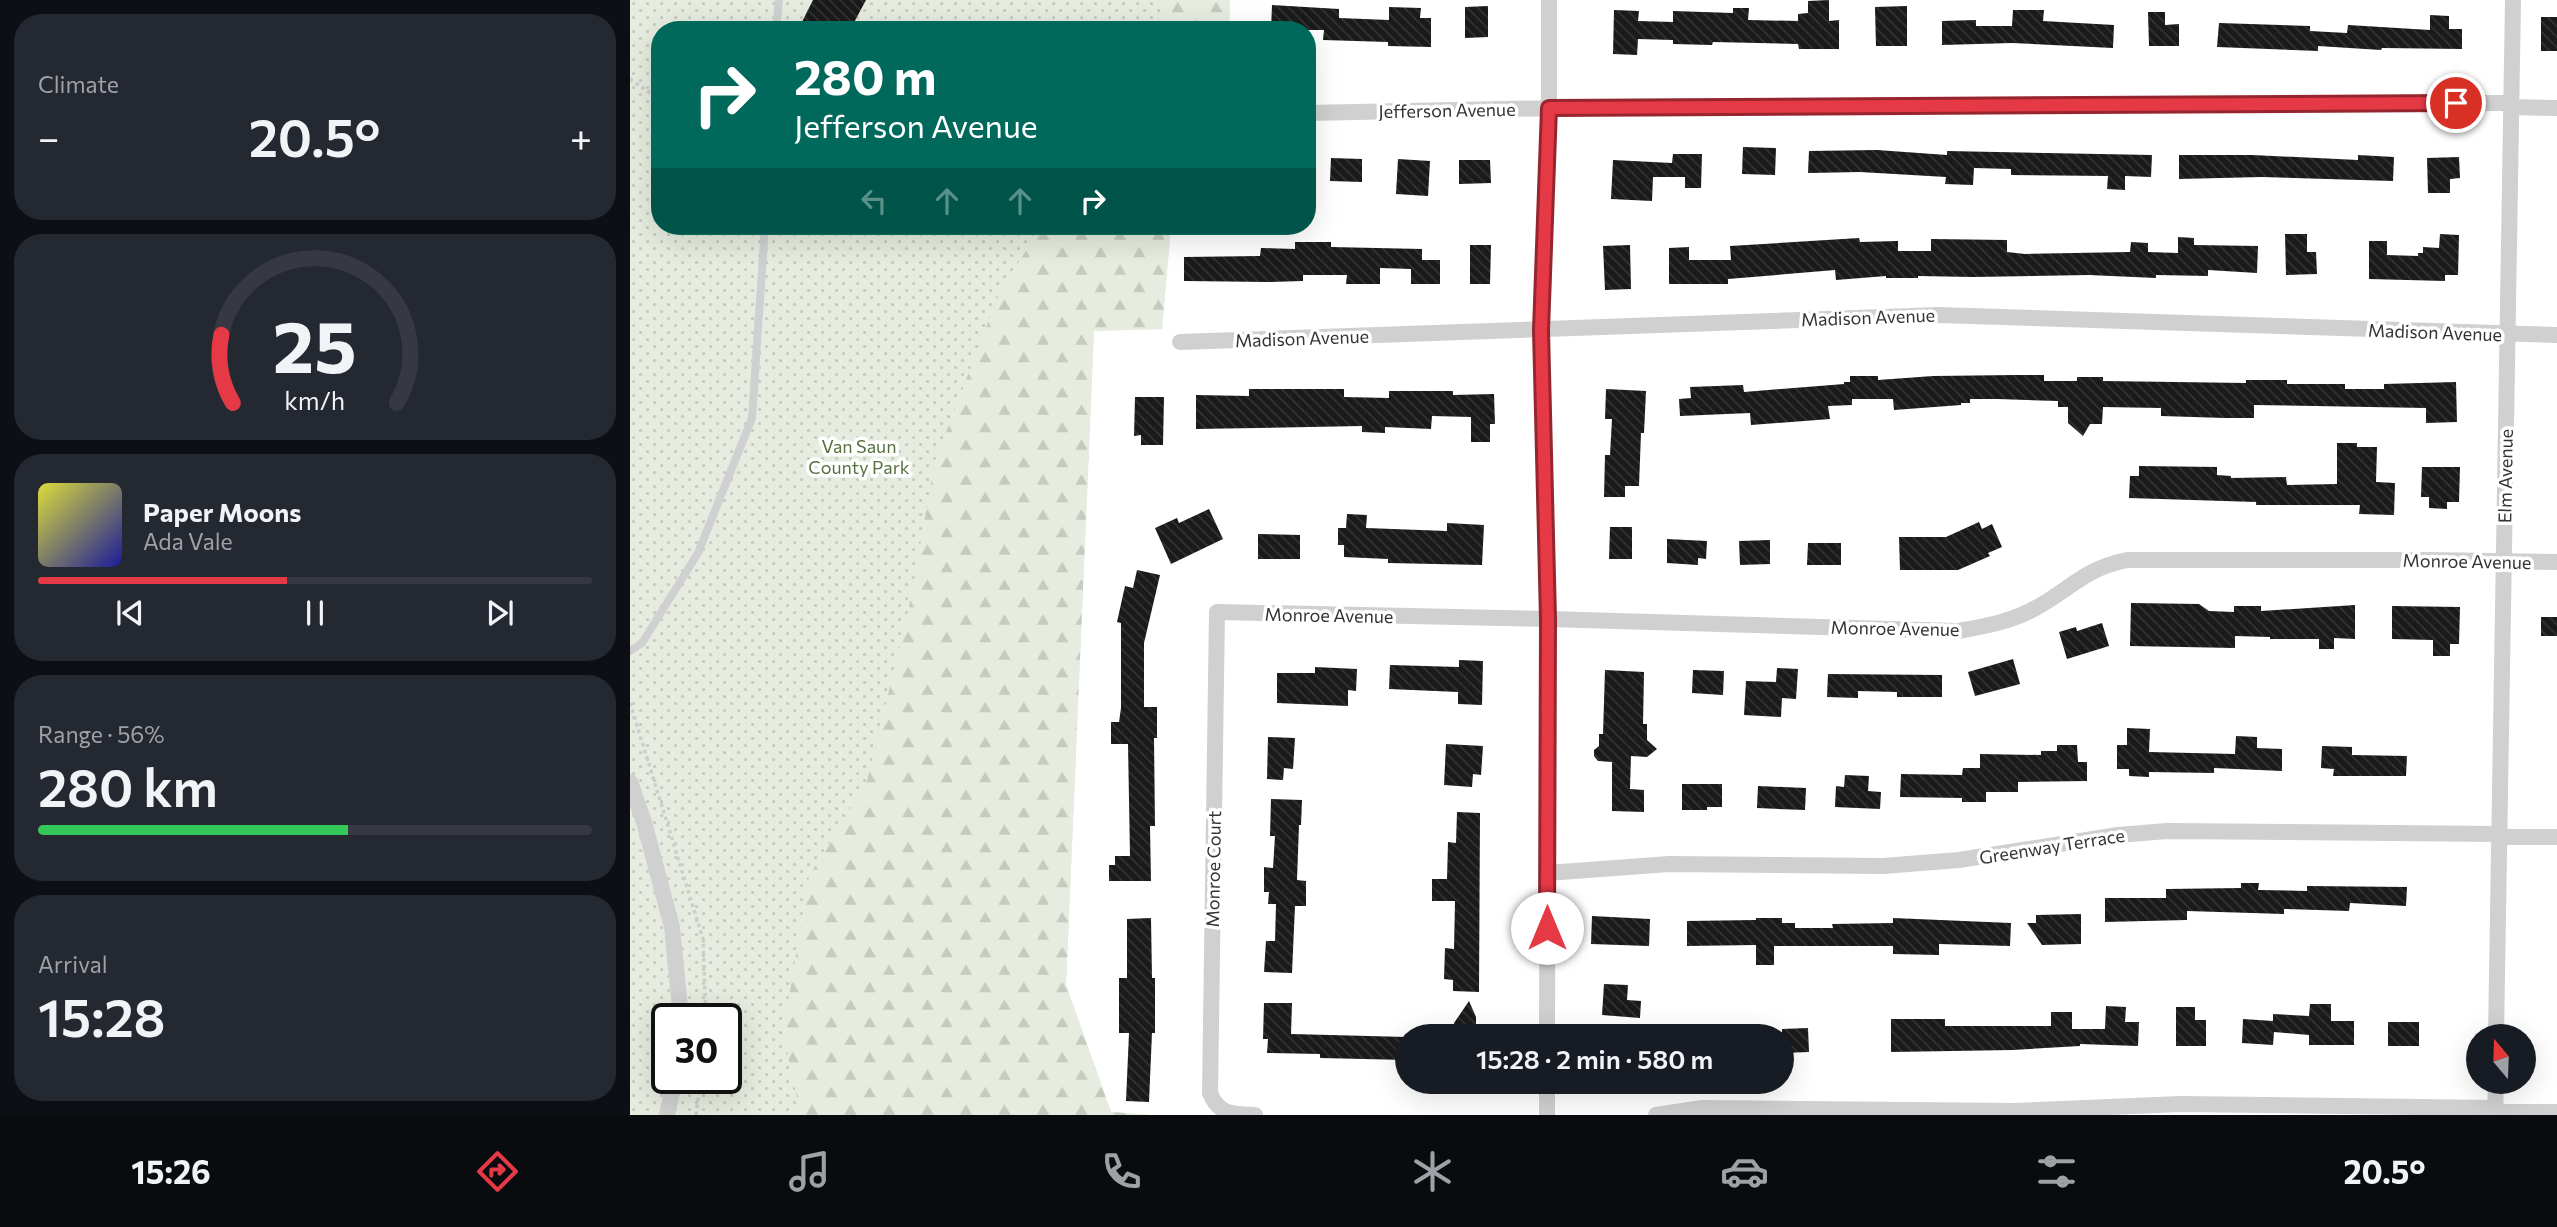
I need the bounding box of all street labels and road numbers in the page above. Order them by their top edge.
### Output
street label: Jefferson Avenue [1378,98,1516,122]
street label: Madison Avenue [1801,304,1935,330]
street label: Madison Avenue [2368,319,2502,345]
street label: Madison Avenue [1235,325,1369,351]
street label: Elm Avenue [2493,429,2517,523]
street label: Monroe Avenue [2402,549,2532,573]
street label: Monroe Avenue [1264,603,1394,627]
street label: Monroe Avenue [1830,616,1960,640]
street label: Monroe Court [1201,811,1225,927]
street label: Greenway Terrace [1978,824,2126,868]

